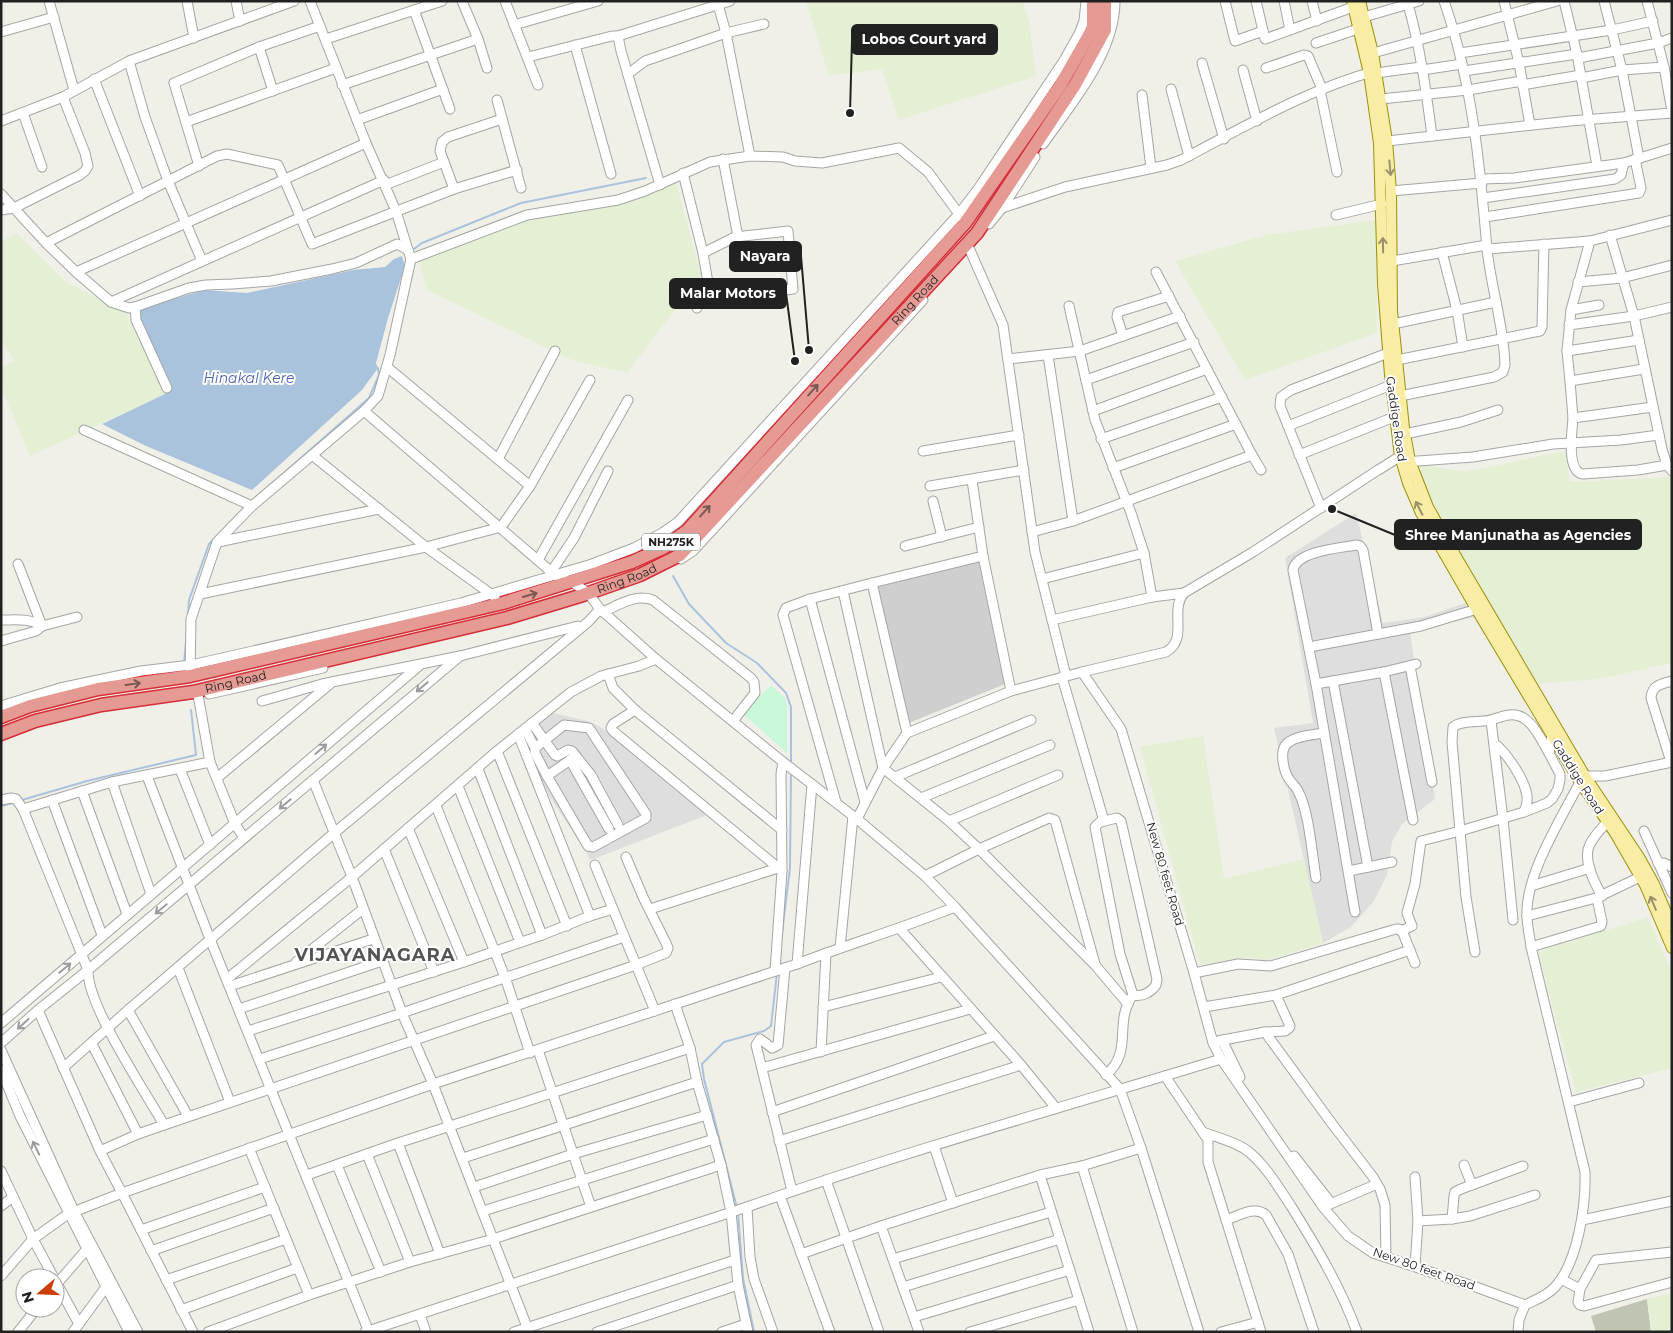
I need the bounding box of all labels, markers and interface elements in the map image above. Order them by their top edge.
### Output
callout: Lobos Court yard [852,25,997,54]
text: Lobos Court yard [861,30,987,48]
one-way arrow [1385,160,1395,176]
one-way arrow [1378,237,1388,253]
callout: Nayara [730,242,801,271]
text: Nayara [740,247,790,265]
street label: Ring Road [888,272,941,328]
callout: Malar Motors [670,279,786,308]
text: Malar Motors [680,284,777,302]
water label: Hinakal Kere [203,369,295,387]
street label: Gaddige Road [1383,375,1410,462]
one-way arrow [808,383,819,396]
one-way arrow [1414,501,1423,516]
one-way arrow [699,504,711,517]
callout: Shree Manjunatha as Agencies [1395,520,1641,549]
text: Shree Manjunatha as Agencies [1405,526,1632,544]
road number: NH275K [642,534,700,550]
street label: Ring Road [595,560,659,597]
one-way arrow [522,589,538,599]
street label: Ring Road [203,667,268,696]
one-way arrow [125,679,141,689]
one-way arrow [416,682,429,693]
street label: Gaddige Road [1549,736,1608,817]
one-way arrow [315,743,328,755]
one-way arrow [279,798,292,809]
street label: New 80 feet Road [1144,820,1187,927]
one-way arrow [1647,896,1657,911]
one-way arrow [154,903,167,914]
district label: VIJAYANAGARA [293,944,456,966]
one-way arrow [58,963,71,974]
one-way arrow [16,1018,29,1030]
one-way arrow [31,1141,40,1156]
street label: New 80 feet Road [1371,1244,1477,1293]
north arrow [15,1268,65,1318]
text: N [17,1289,38,1306]

